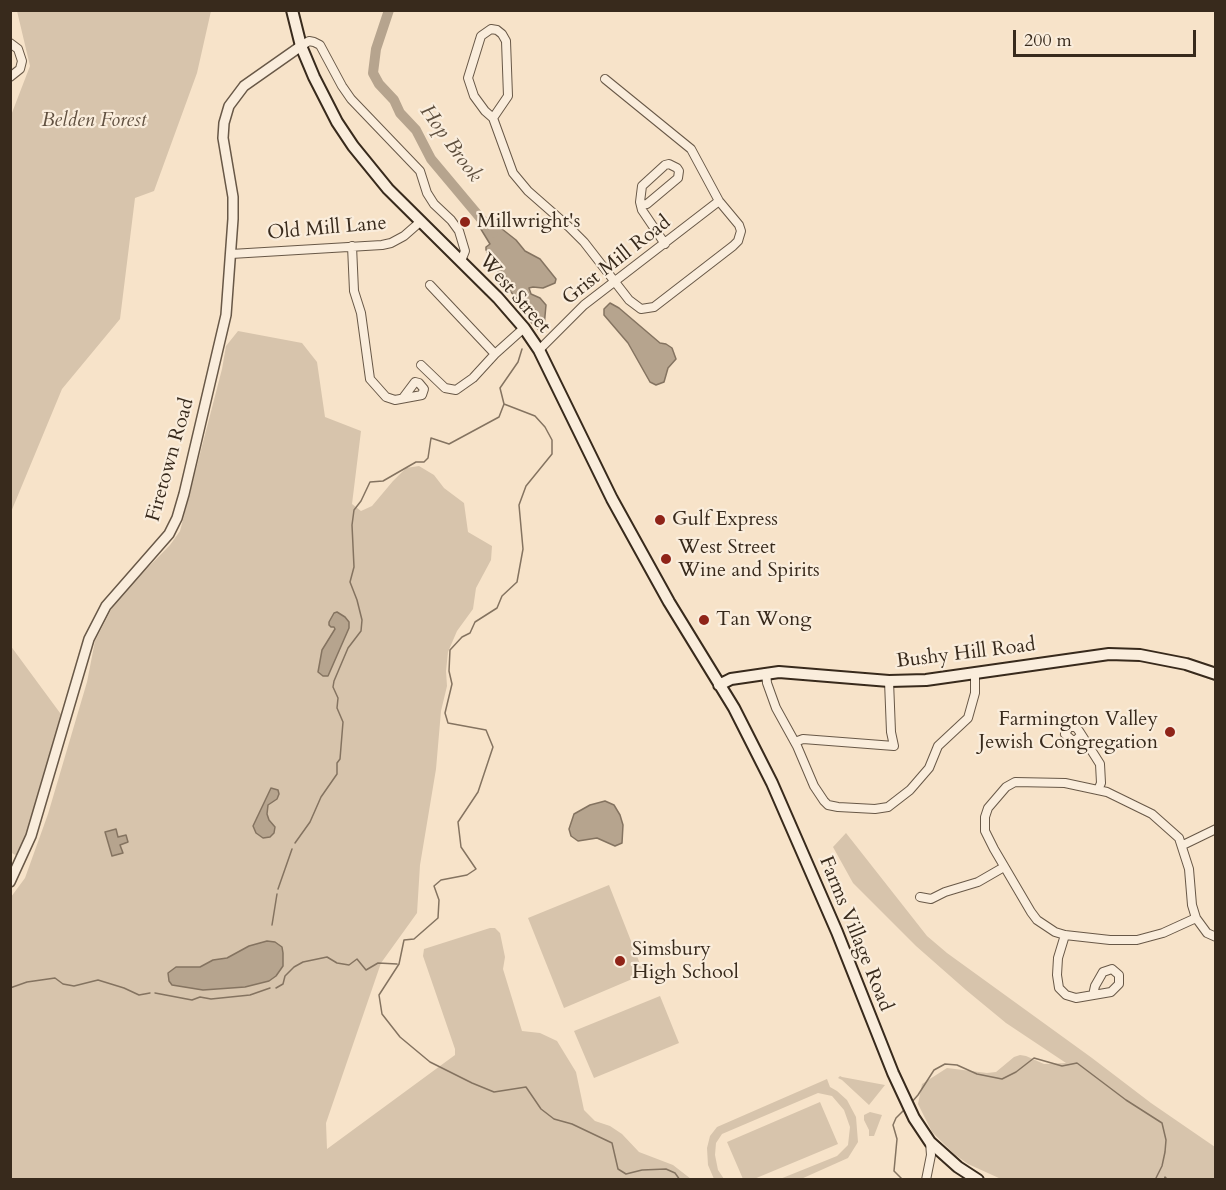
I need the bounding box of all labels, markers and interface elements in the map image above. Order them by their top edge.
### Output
scale bar [1016,18,1199,56]
text: 200 m [1024,28,1072,53]
water label: Hop Brook [413,100,487,188]
park label: Belden Forest [42,109,146,133]
place label: Millwright's [477,210,580,234]
street label: Grist Mill Road [558,211,676,311]
street label: Old Mill Lane [266,212,388,246]
marker: Millwright's [458,215,472,229]
street label: West Street [473,249,555,339]
street label: Firetown Road [142,396,200,524]
place label: Gulf Express [672,508,778,532]
marker: Gulf Express [653,513,667,527]
place label: West Street Wine and Spirits [678,536,820,583]
marker: West Street Wine and Spirits [659,552,673,566]
place label: Tan Wong [716,608,812,632]
marker: Tan Wong [697,613,711,627]
street label: Bushy Hill Road [895,634,1037,674]
place label: Farmington Valley Jewish Congregation [978,708,1158,755]
marker: Farmington Valley Jewish Congregation [1163,725,1177,739]
street label: Farms Village Road [813,853,897,1015]
place label: Simsbury High School [632,938,739,985]
marker: Simsbury High School [613,954,627,968]

